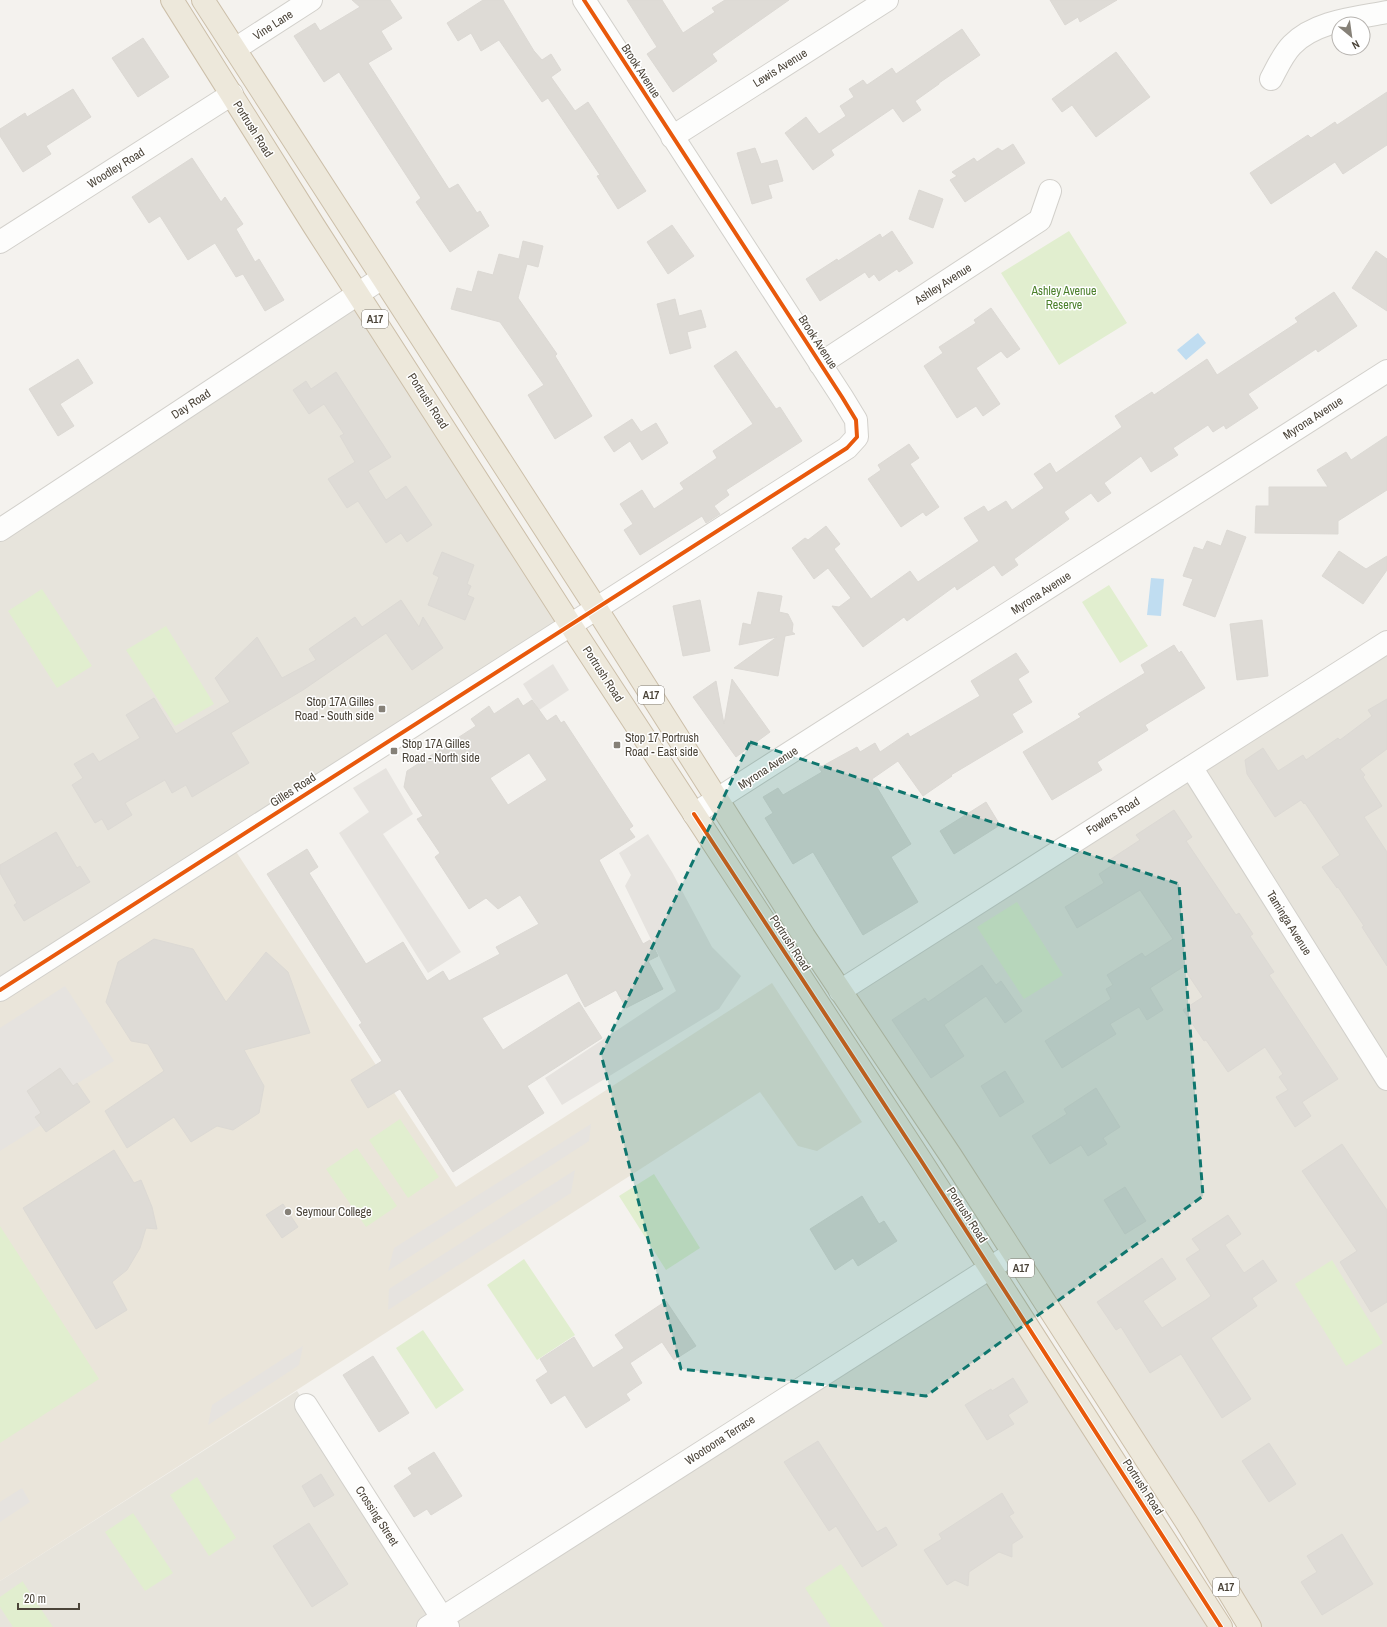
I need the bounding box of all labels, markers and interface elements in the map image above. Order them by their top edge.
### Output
street label: Vine Lane [250,6,296,44]
north arrow [1331,16,1371,56]
text: N [1350,37,1362,52]
street label: Brook Avenue [618,41,664,101]
street label: Lewis Avenue [750,45,810,91]
street label: Portrush Road [229,98,277,160]
street label: Woodley Road [84,144,148,192]
street label: Ashley Avenue [911,260,975,309]
park label: Ashley Avenue Reserve [1031,283,1096,313]
road number: A17 [362,310,388,328]
street label: Brook Avenue [795,312,841,372]
street label: Portrush Road [404,370,452,432]
street label: Day Road [168,385,214,423]
street label: Myrona Avenue [1280,393,1346,443]
street label: Myrona Avenue [1008,568,1074,618]
street label: Portrush Road [579,643,627,705]
road number: A17 [638,686,664,704]
place label: Stop 17A Gilles Road - South side [295,694,374,724]
marker: Stop 17A Gilles Road - South side [377,704,387,714]
place label: Stop 17 Portrush Road - East side [625,730,699,760]
place label: Stop 17A Gilles Road - North side [402,736,480,766]
marker: Stop 17 Portrush Road - East side [612,740,622,750]
street label: Myrona Avenue [735,743,801,793]
marker: Stop 17A Gilles Road - North side [389,746,399,756]
street label: Gilles Road [267,769,319,811]
street label: Fowlers Road [1083,793,1143,839]
street label: Taminga Avenue [1263,888,1315,958]
street label: Portrush Road [766,912,814,974]
street label: Portrush Road [943,1184,991,1246]
place label: Seymour College [296,1204,371,1220]
marker: Seymour College [283,1207,293,1217]
road number: A17 [1008,1259,1034,1277]
street label: Wootoona Terrace [682,1411,758,1469]
street label: Portrush Road [1119,1456,1167,1518]
street label: Crossing Street [352,1483,402,1549]
road number: A17 [1213,1578,1239,1596]
scale bar [18,1585,79,1611]
text: 20 m [24,1591,46,1607]

